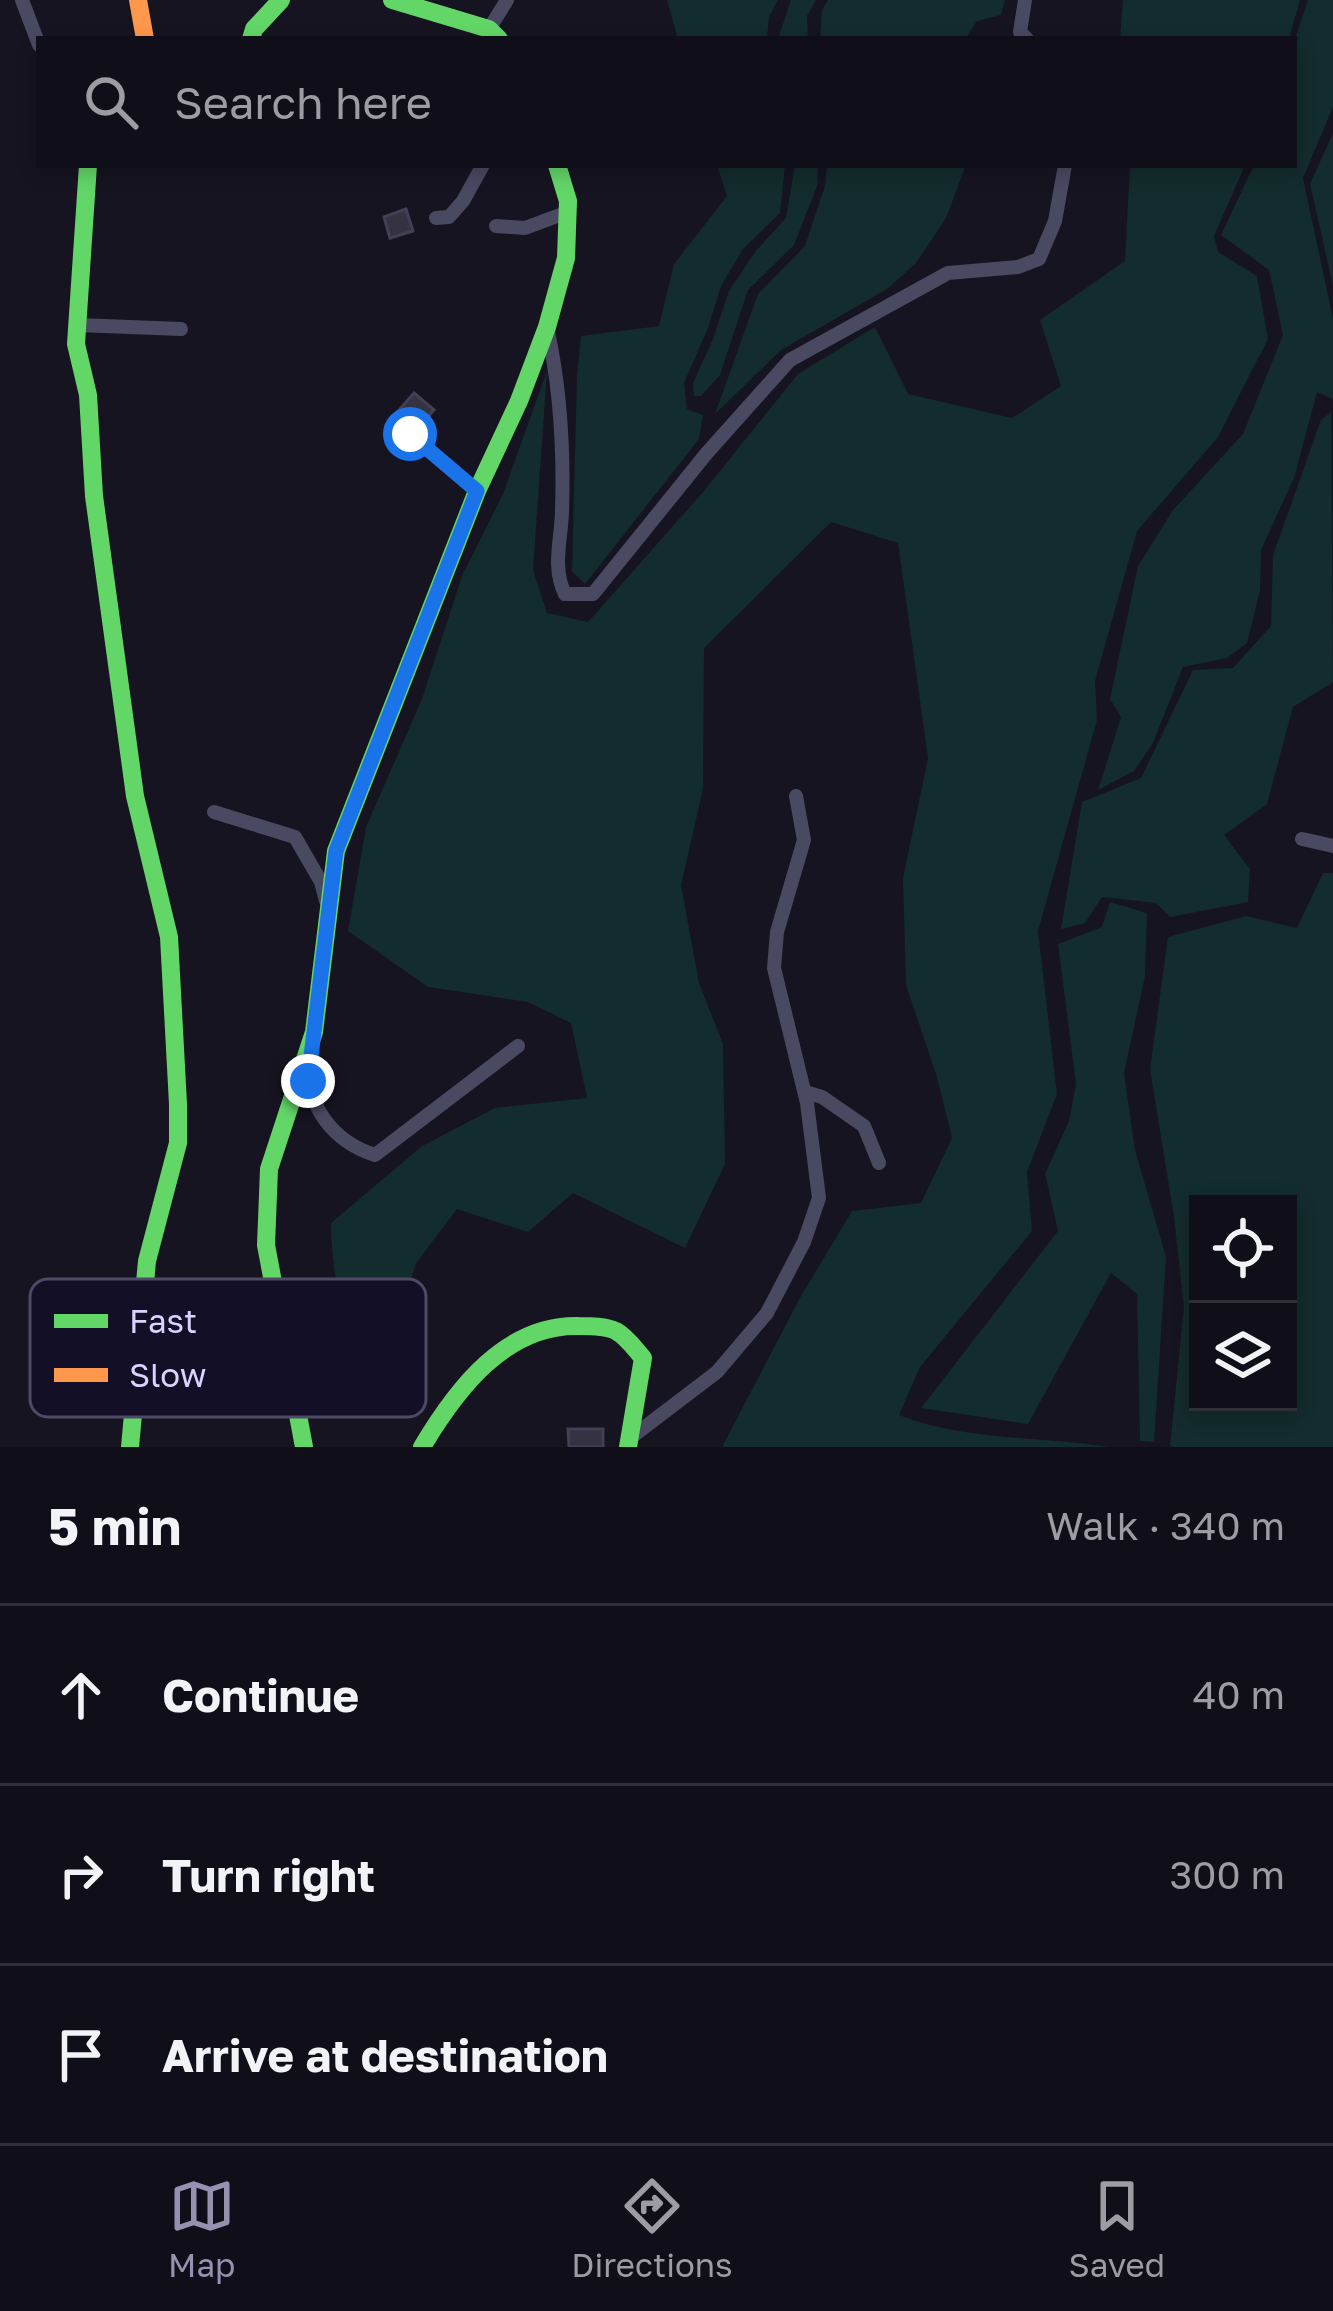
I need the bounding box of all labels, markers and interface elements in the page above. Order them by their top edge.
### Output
search box [36,36,1297,168]
icon: search [78,69,144,135]
text: Search here [174,75,432,129]
route start [383,407,437,461]
route end [281,1054,335,1108]
map controls [1189,1195,1297,1411]
button: locate [1189,1195,1297,1303]
legend [30,1279,426,1417]
text: Fast [129,1301,197,1340]
button: layers [1189,1303,1297,1411]
text: Slow [129,1355,207,1394]
text: 5 min [48,1495,181,1556]
text: Walk · 340 m [1046,1502,1285,1549]
icon: ahead [48,1662,114,1728]
text: Continue [162,1668,359,1722]
text: 40 m [1193,1671,1285,1718]
icon: right [48,1842,114,1908]
text: Turn right [162,1848,375,1902]
text: 300 m [1170,1851,1285,1898]
icon: arrive [48,2022,114,2088]
text: Arrive at destination [162,2028,608,2082]
tab: Map [168,2173,235,2284]
tab: Directions [571,2173,733,2284]
tab: Saved [1069,2173,1165,2284]

